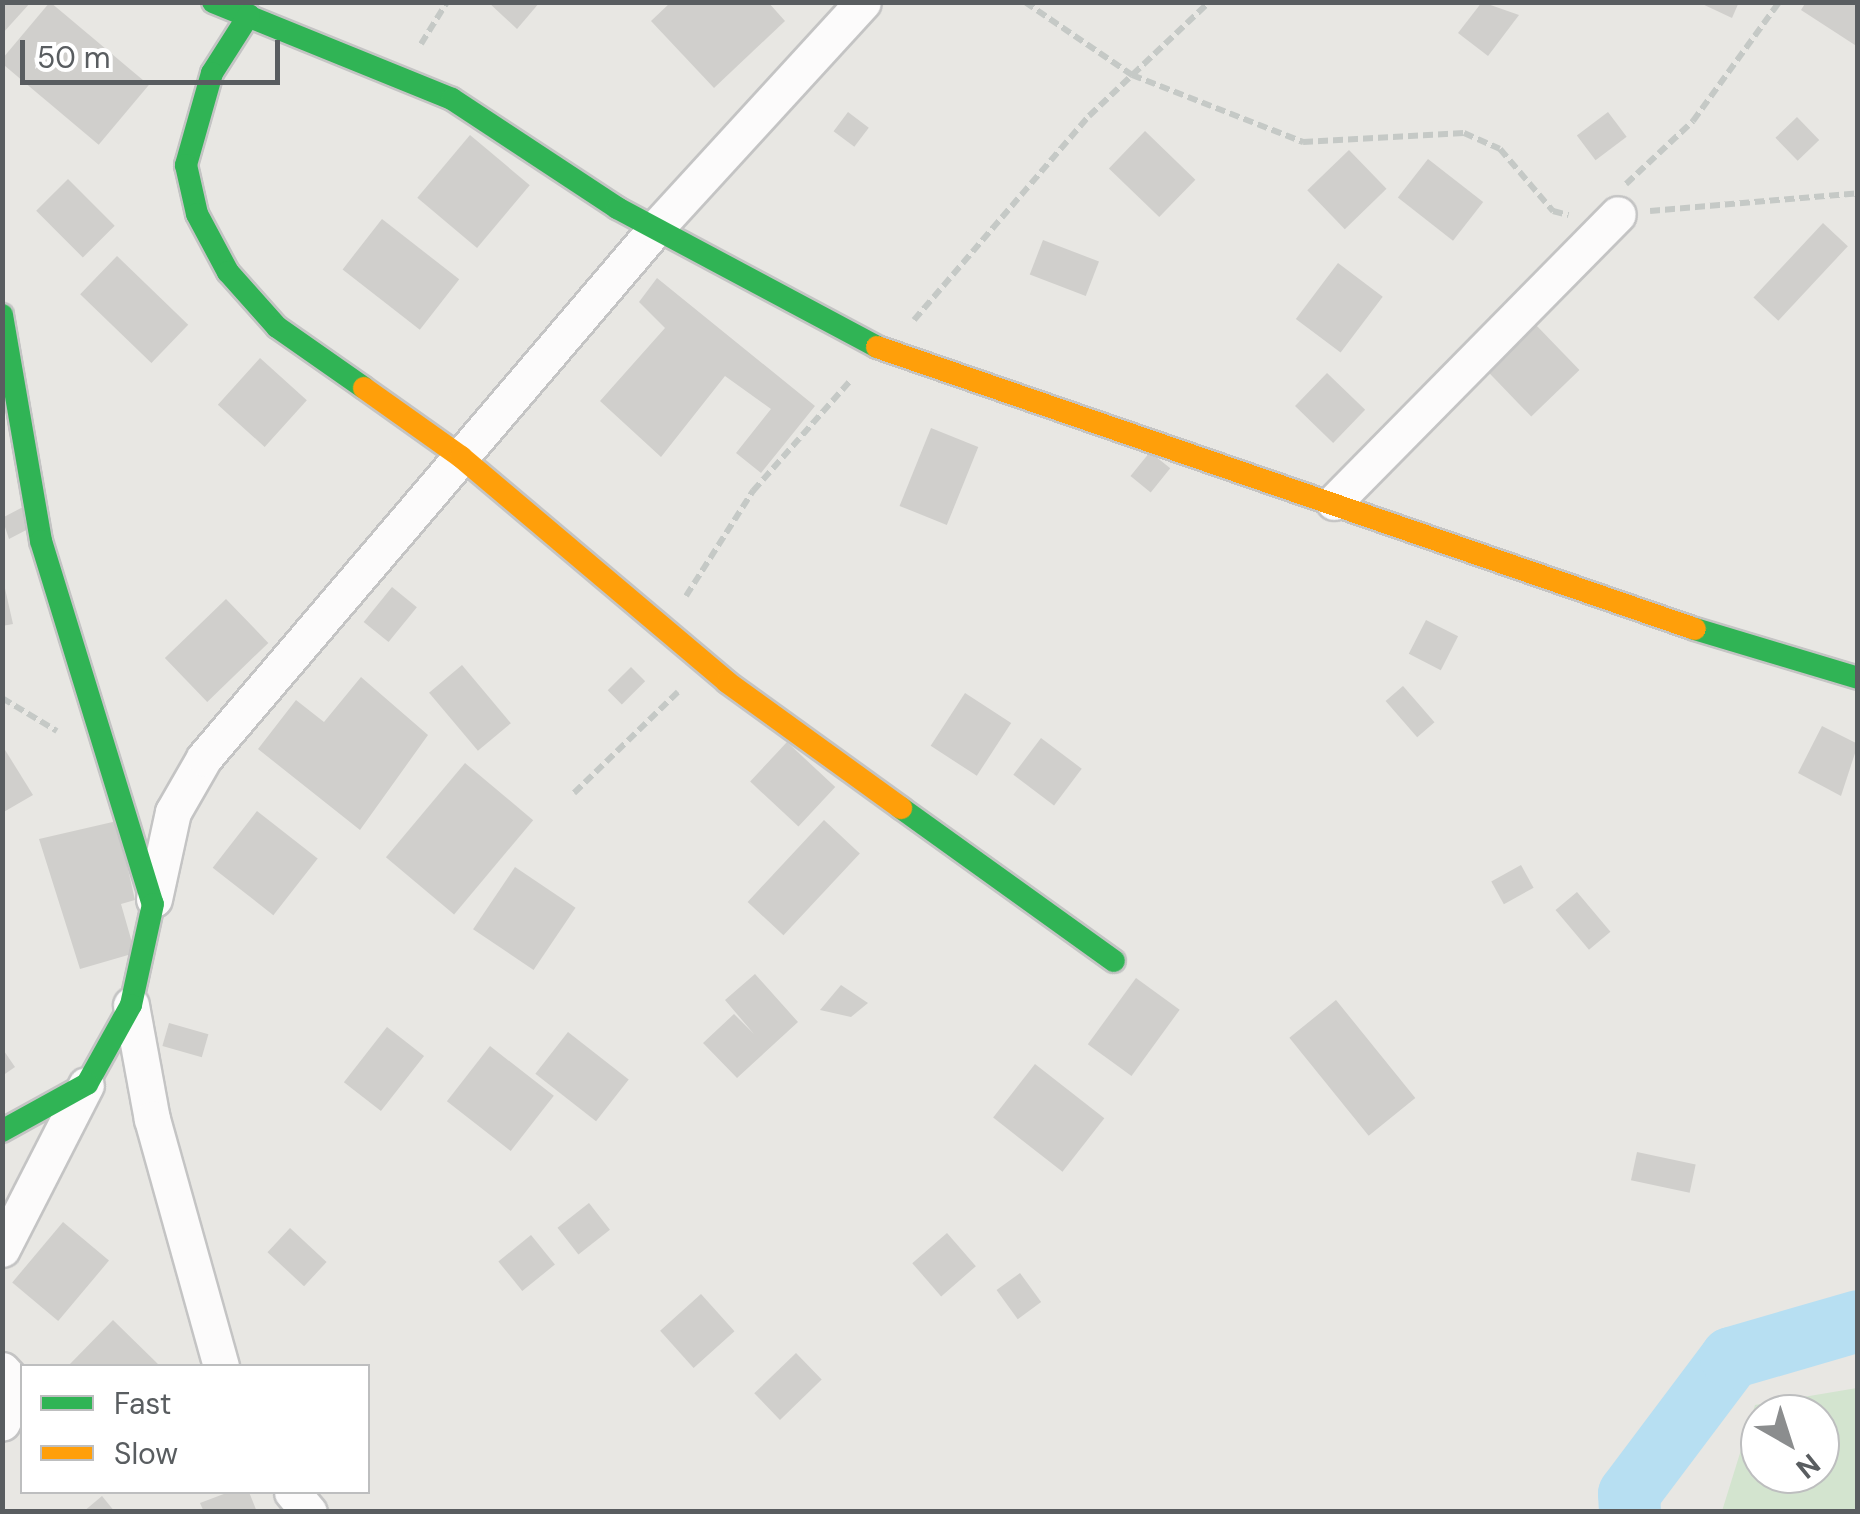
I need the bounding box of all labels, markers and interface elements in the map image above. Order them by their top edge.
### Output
scale bar [25,20,285,82]
text: 50 m [37,38,111,77]
legend [20,1364,370,1494]
text: Fast [114,1384,172,1423]
north arrow [1740,1394,1840,1494]
text: Slow [114,1434,178,1473]
text: N [1788,1445,1828,1487]

